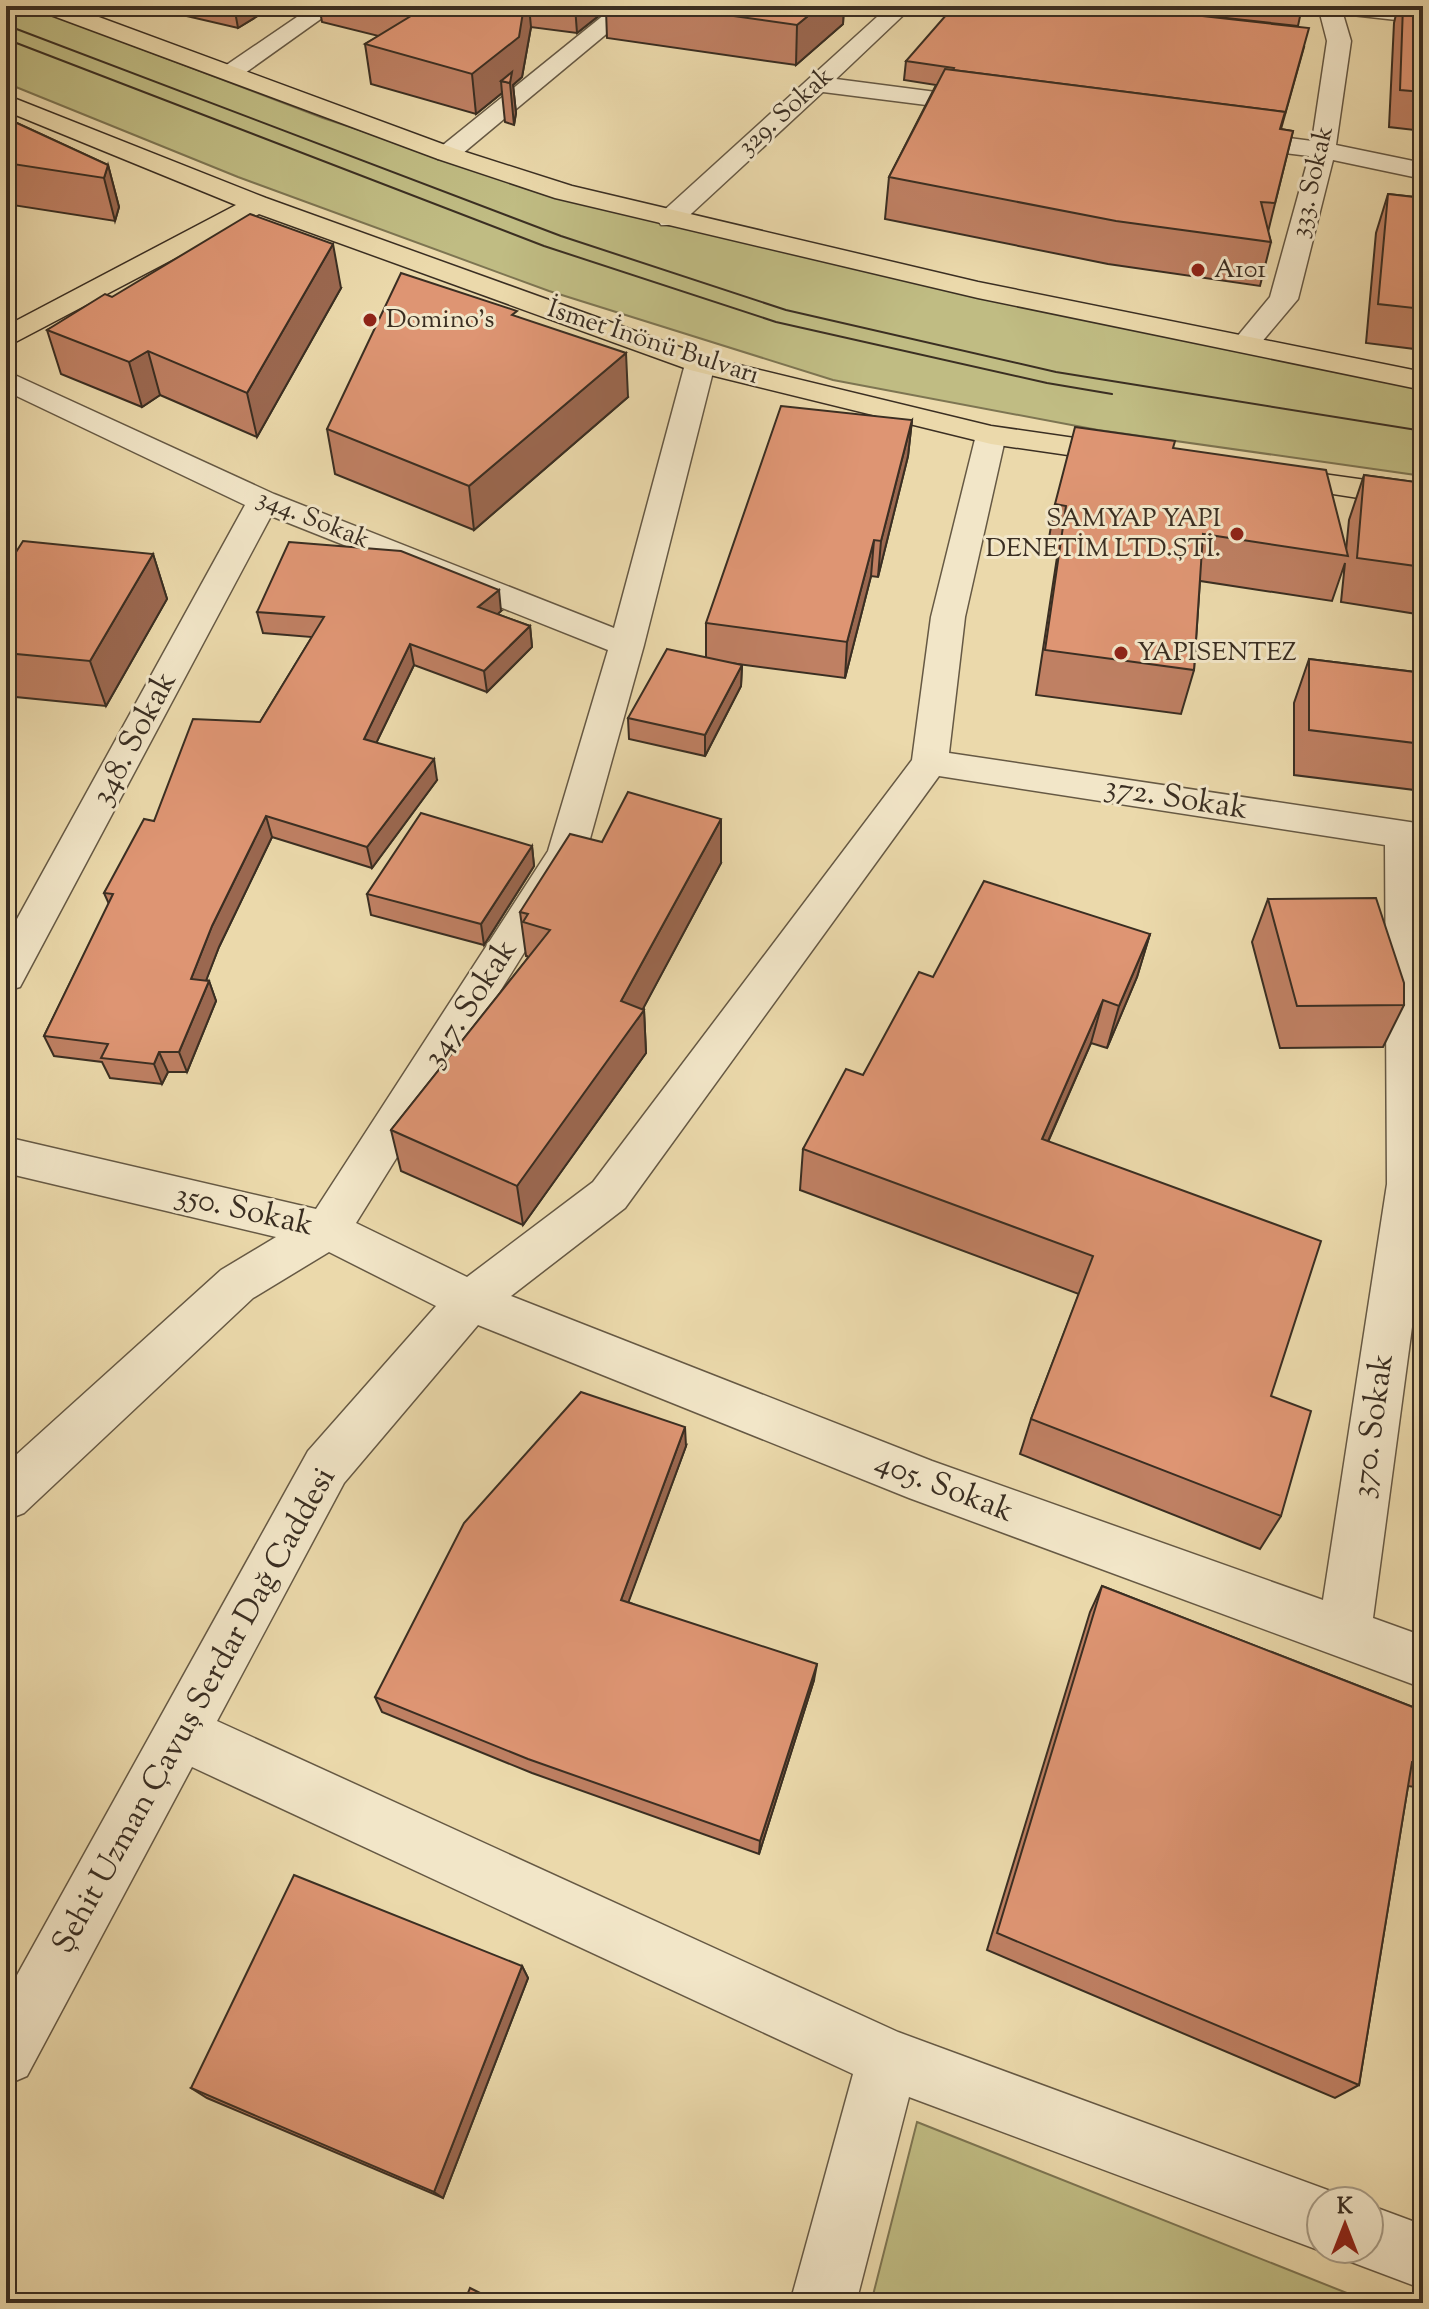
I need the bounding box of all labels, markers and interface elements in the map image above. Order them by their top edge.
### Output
street label: 329. Sokak [730,59,842,165]
street label: 333. Sokak [1282,123,1344,241]
place label: A101 [1214,252,1266,289]
marker: A101 [1189,261,1207,279]
street label: İsmet İnönü Bulvarı [542,291,764,395]
place label: Domino's [386,302,495,339]
marker: Domino's [361,311,379,329]
street label: 344. Sokak [251,481,375,559]
place label: SAMYAP YAPI DENETİM LTD.ŞTİ. [985,501,1221,568]
marker: SAMYAP YAPI DENETİM LTD.ŞTİ. [1228,525,1246,543]
place label: YAPISENTEZ [1137,635,1297,672]
marker: YAPISENTEZ [1112,644,1130,662]
street label: 348. Sokak [80,664,190,814]
street label: 372. Sokak [1101,765,1251,833]
street label: 347. Sokak [412,931,530,1077]
street label: 350. Sokak [170,1173,318,1249]
street label: 370. Sokak [1341,1351,1407,1501]
street label: 405. Sokak [868,1441,1020,1535]
street label: Şehit Uzman Çavuş Serdar Dağ Caddesi [42,1459,348,1963]
north arrow [1305,2185,1385,2265]
text: K [1337,2192,1353,2224]

